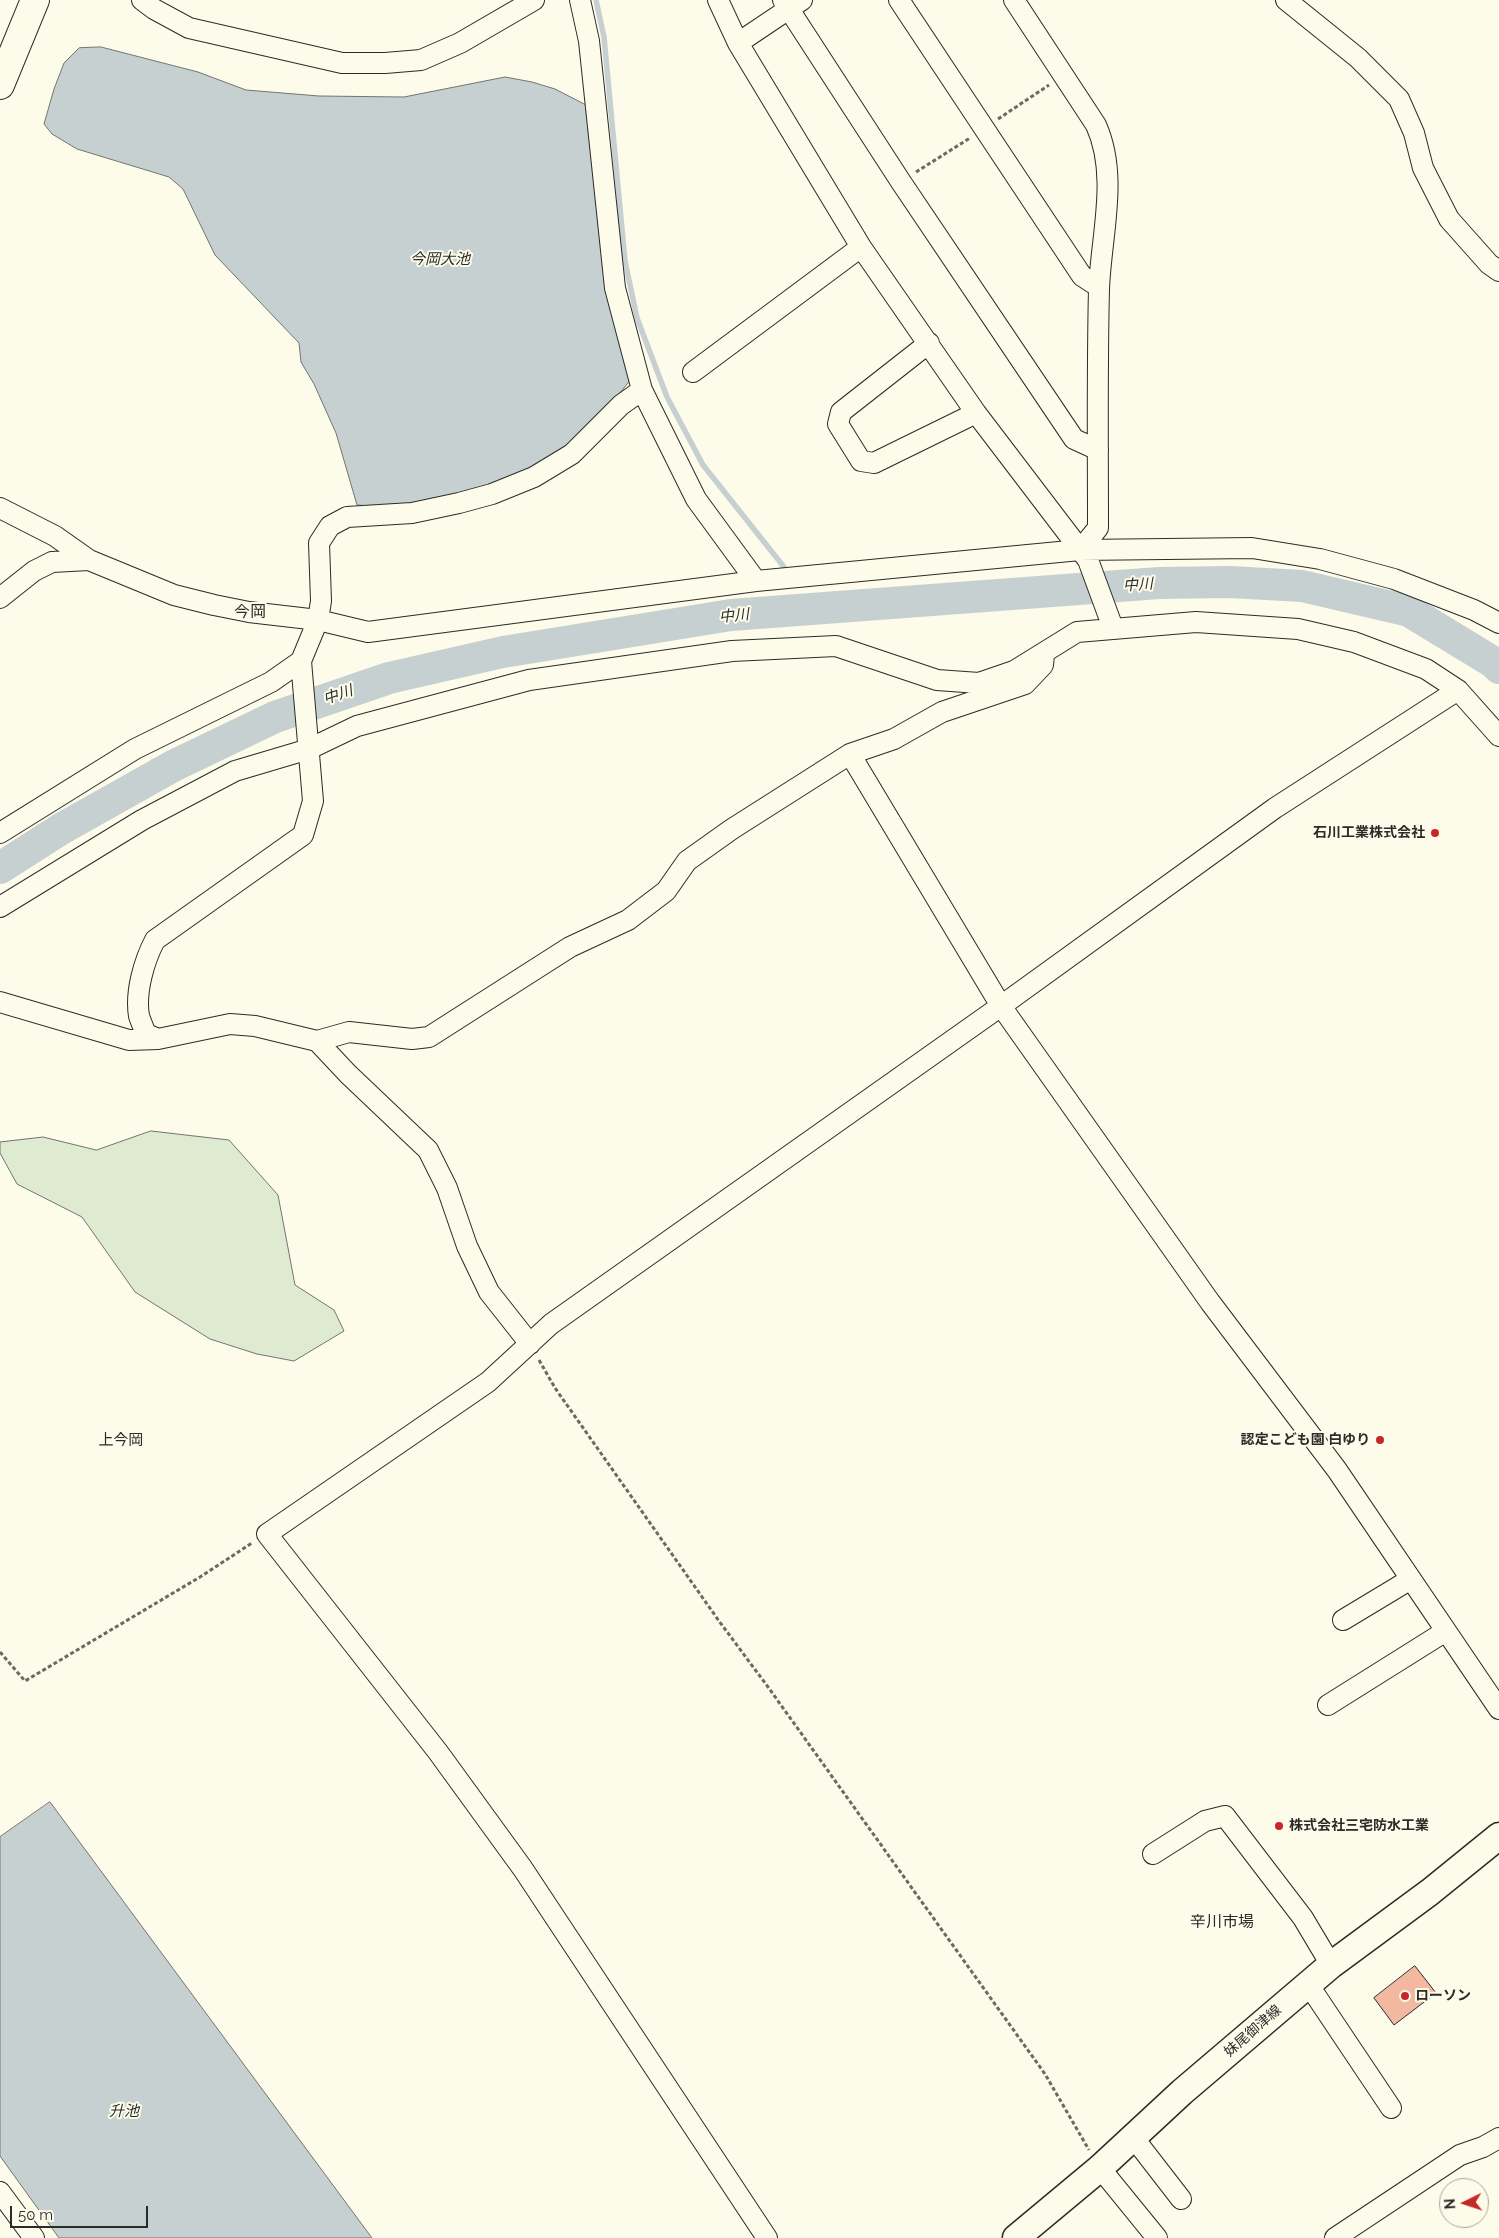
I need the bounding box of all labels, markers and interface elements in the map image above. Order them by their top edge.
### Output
water label: 今岡大池 [410,250,470,268]
water label: 中川 [1122,575,1154,595]
district label: 今岡 [234,602,266,622]
water label: 中川 [718,605,750,627]
water label: 中川 [321,682,355,708]
place label: 石川工業株式会社 [1313,825,1425,841]
marker: 石川工業株式会社 [1429,827,1441,839]
district label: 上今岡 [99,1431,143,1449]
place label: 認定こども園 白ゆり [1241,1432,1370,1448]
marker: 認定こども園 白ゆり [1374,1434,1386,1446]
place label: 株式会社三宅防水工業 [1289,1818,1429,1834]
marker: 株式会社三宅防水工業 [1273,1820,1285,1832]
district label: 辛川市場 [1190,1912,1254,1932]
place label: ローソン [1415,1988,1471,2004]
marker: ローソン [1399,1990,1411,2002]
street label: 妹尾御津線 [1221,2002,1285,2060]
water label: 升池 [109,2102,139,2120]
north arrow [1439,2178,1489,2228]
scale bar [12,2196,150,2228]
text: N [1442,2198,1458,2210]
text: 50 m [18,2206,53,2224]

